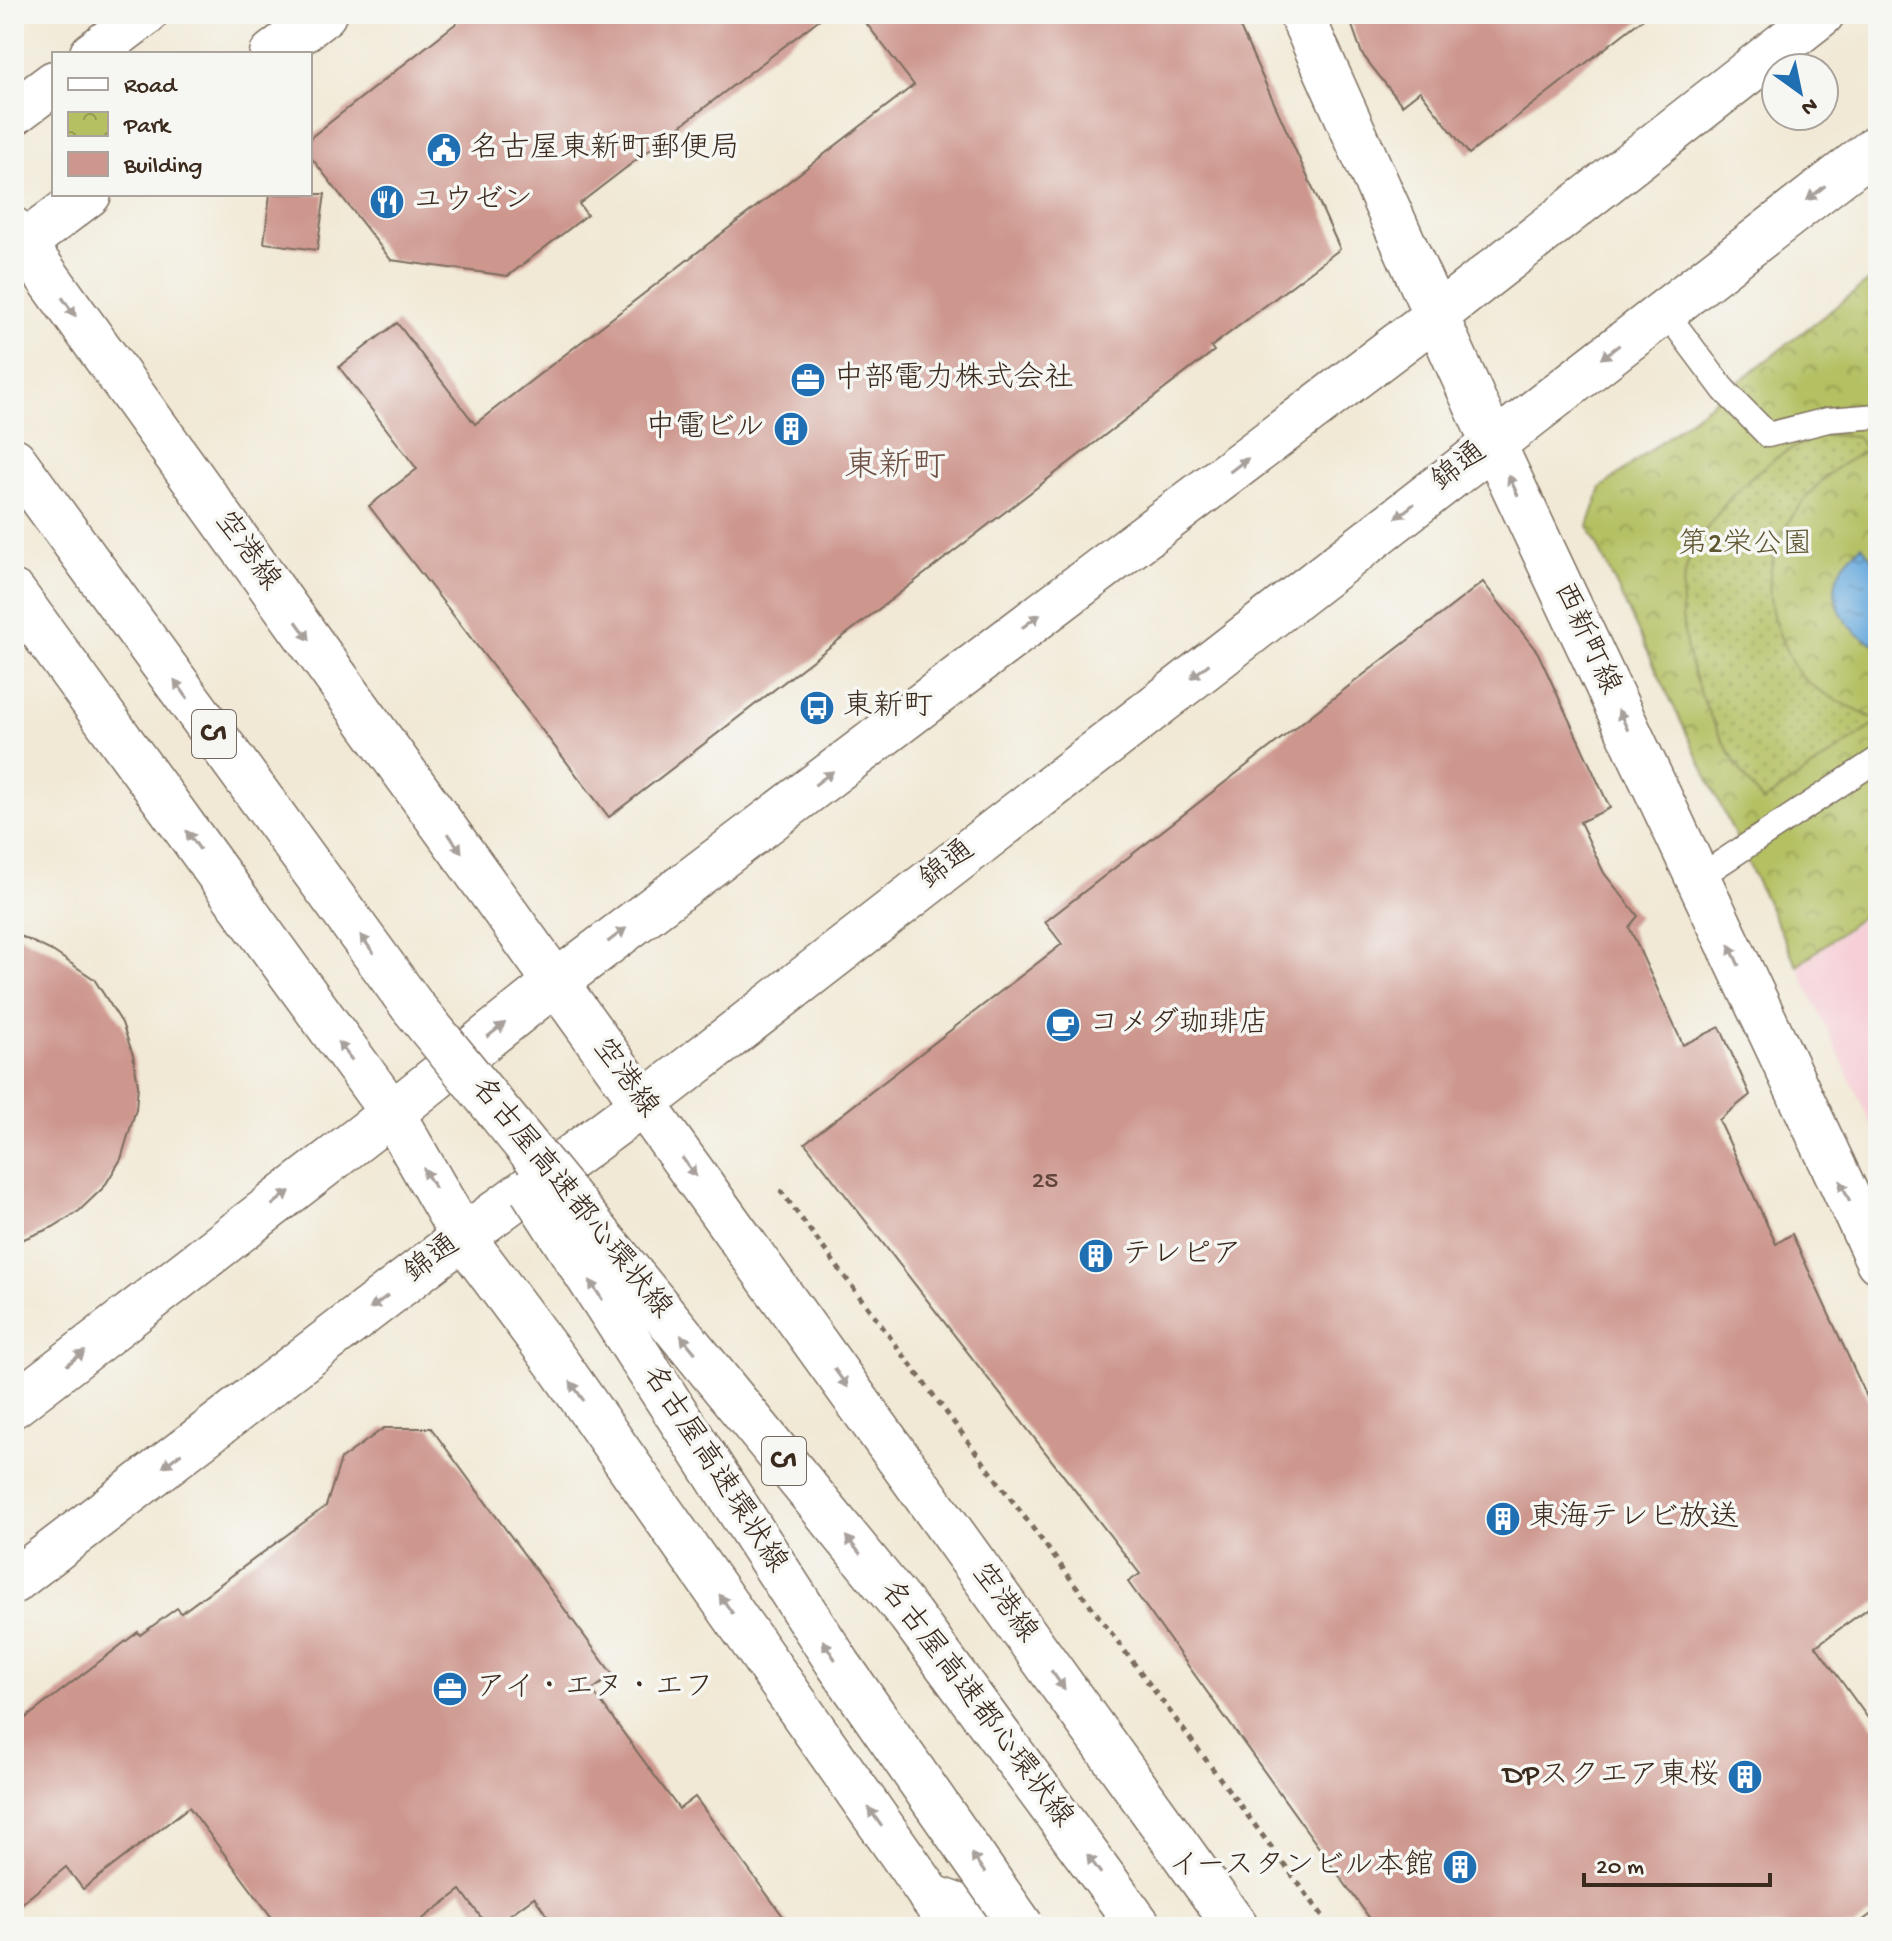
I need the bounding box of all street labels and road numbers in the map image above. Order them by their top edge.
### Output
street label: 錦通 [1424,434,1494,500]
street label: 空港線 [205,504,288,599]
street label: 西新町線 [1544,576,1628,701]
road number: C1 [192,710,236,758]
street label: 錦通 [912,832,982,898]
street label: 空港線 [583,1031,666,1126]
street label: 名古屋高速都心環状線 [462,1070,680,1327]
street label: 錦通 [397,1226,467,1292]
street label: 名古屋高速環状線 [633,1359,795,1580]
road number: C1 [762,1437,806,1485]
street label: 空港線 [962,1556,1045,1651]
street label: 名古屋高速都心環状線 [871,1573,1081,1835]

